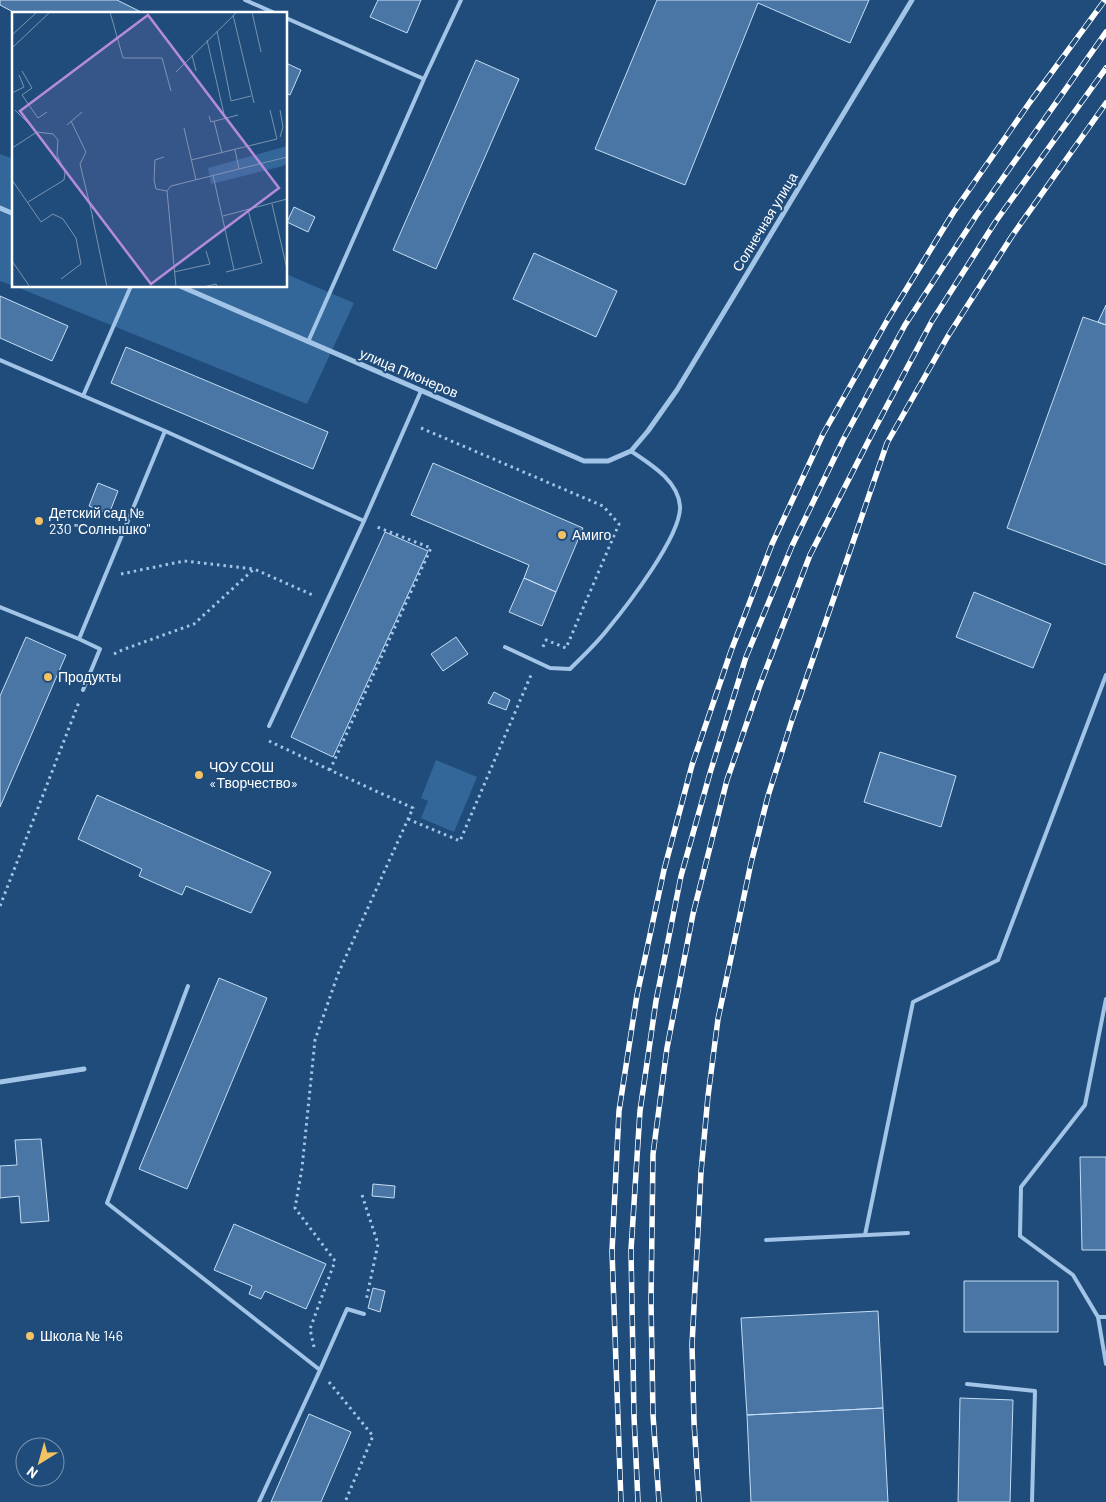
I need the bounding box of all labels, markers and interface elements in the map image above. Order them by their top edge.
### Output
inset map [12,12,288,288]
street label: Солнечная улица [728,169,801,274]
street label: улица Пионеров [357,344,461,401]
place label: Детский сад № 230 "Солнышко" [49,504,151,537]
marker: Детский сад № 230 "Солнышко" [33,515,45,527]
place label: Амиго [572,526,612,543]
marker: Амиго [556,529,568,541]
place label: Продукты [58,668,121,685]
marker: Продукты [42,671,54,683]
place label: ЧОУ СОШ «Творчество» [209,758,298,791]
marker: ЧОУ СОШ «Творчество» [193,769,205,781]
place label: Школа № 146 [40,1327,123,1344]
marker: Школа № 146 [24,1330,36,1342]
north arrow [15,1437,65,1487]
text: N [23,1463,41,1482]

